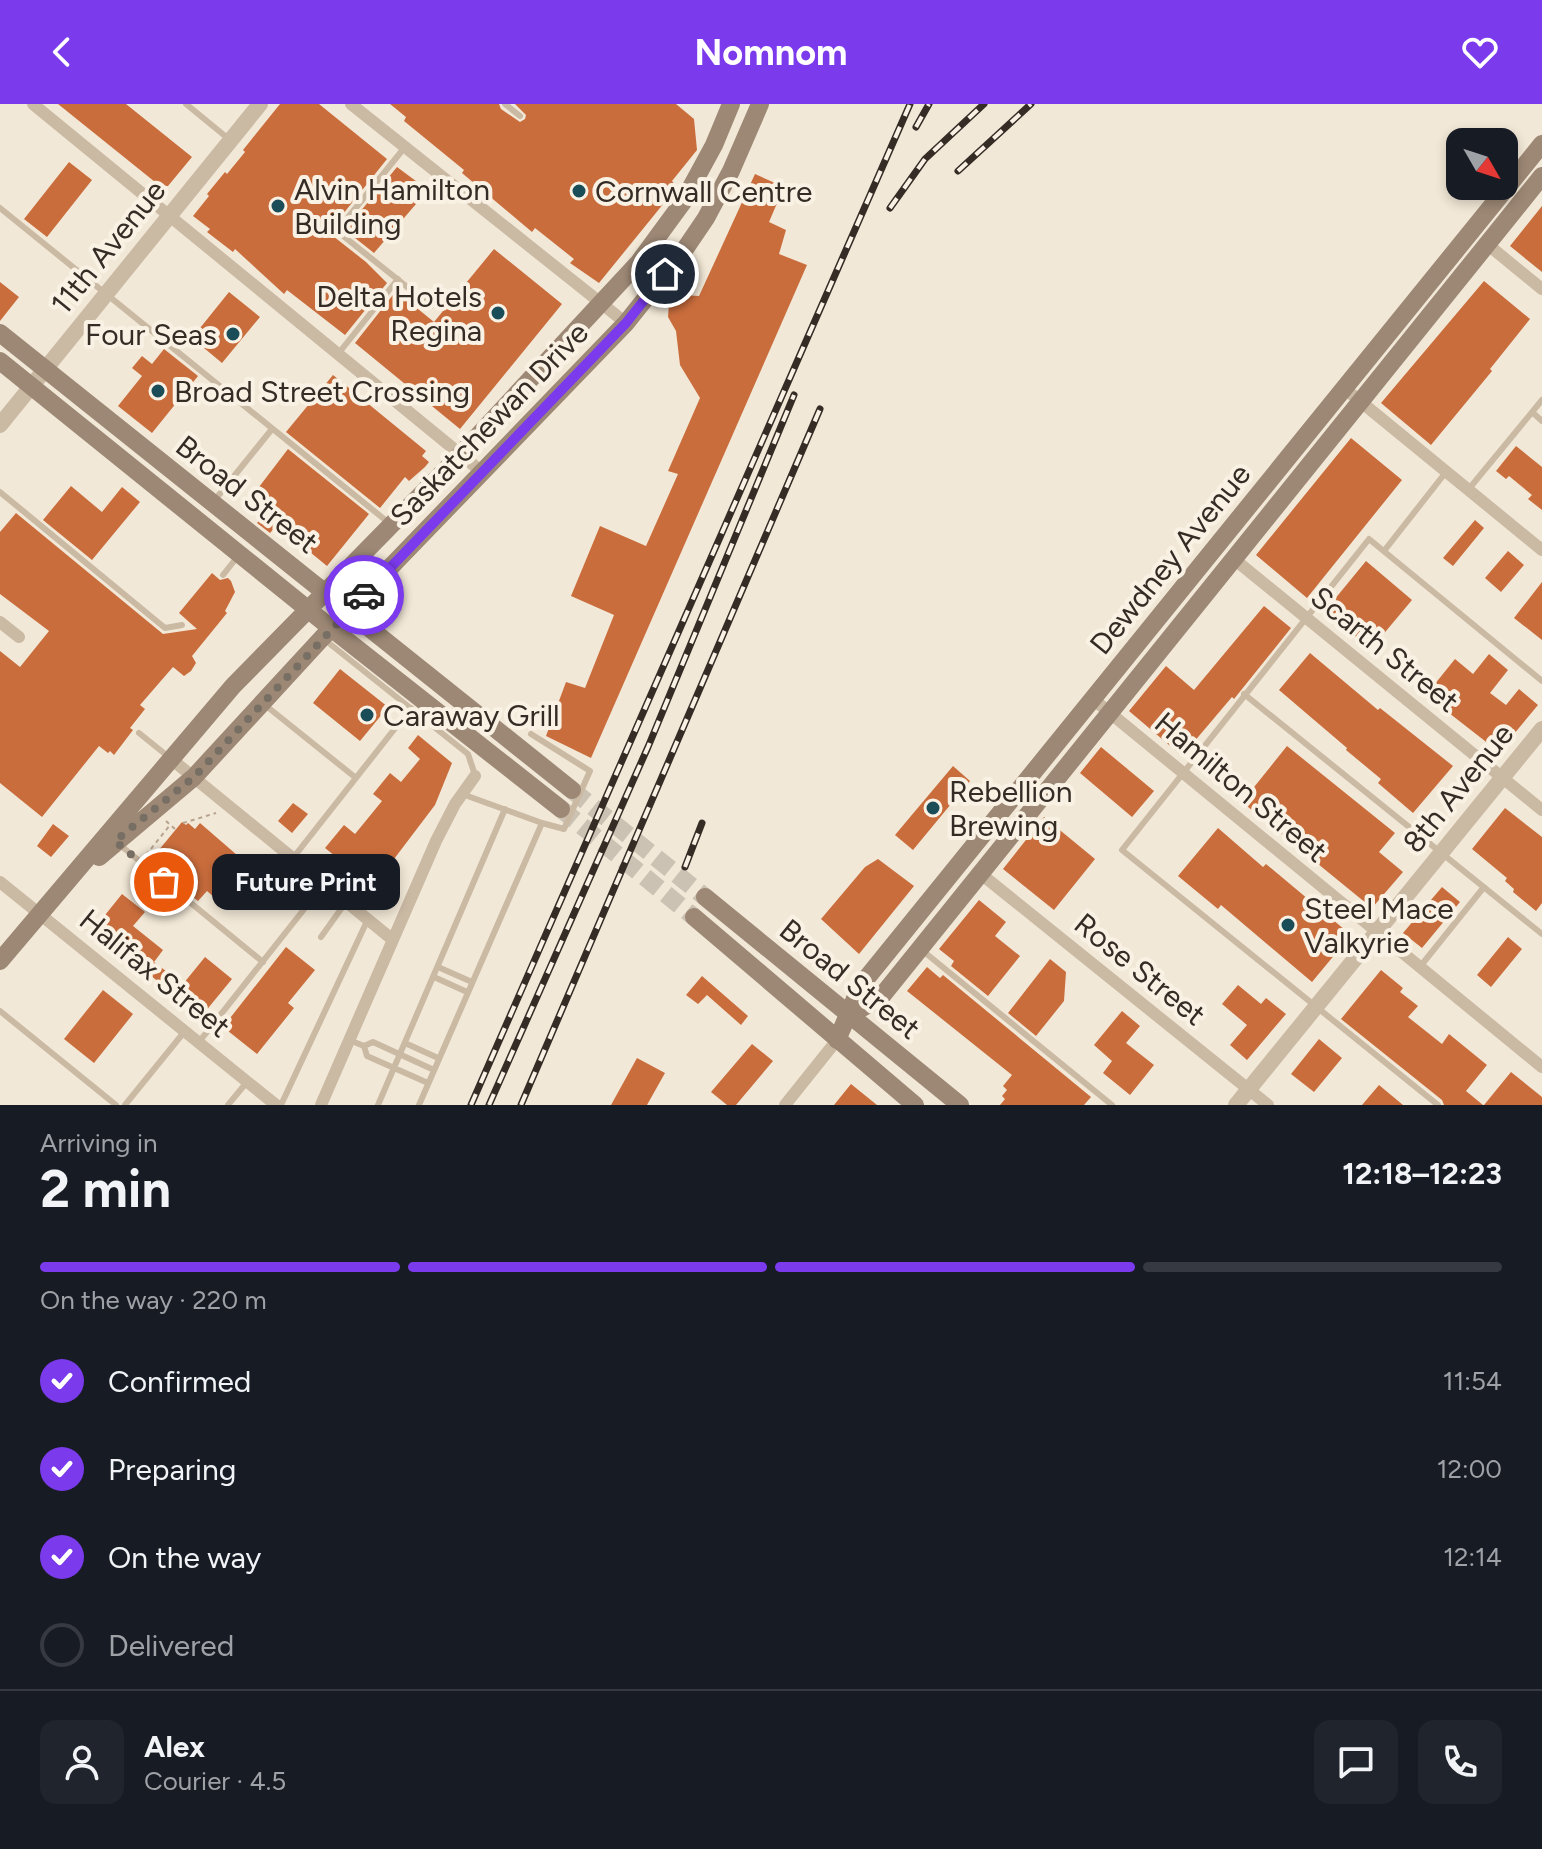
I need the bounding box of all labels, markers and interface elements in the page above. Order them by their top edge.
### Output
icon: back [40,30,84,74]
icon: heart [1458,30,1502,74]
text: Nomnom [695,31,847,74]
north arrow [1446,128,1518,200]
map controls [1446,128,1518,200]
place label: Alvin Hamilton Building [294,171,490,242]
street label: 11th Avenue [43,173,173,321]
place label: Cornwall Centre [595,173,812,210]
marker: Cornwall Centre [570,182,588,200]
marker: Alvin Hamilton Building [269,197,287,215]
pin [631,240,699,308]
icon: home [643,252,687,296]
place label: Delta Hotels Regina [316,278,482,349]
marker: Delta Hotels Regina [489,304,507,322]
street label: Saskatchewan Drive [382,314,596,534]
place label: Four Seas [85,316,217,353]
marker: Four Seas [224,325,242,343]
place label: Broad Street Crossing [174,373,470,410]
marker: Broad Street Crossing [149,382,167,400]
street label: Broad Street [169,427,325,561]
street label: Dewdney Avenue [1082,456,1258,662]
courier [324,555,404,635]
icon: car [342,573,386,617]
street label: Scarth Street [1304,578,1466,720]
place label: Caraway Grill [383,697,560,734]
street label: Hamilton Street [1147,704,1335,870]
marker: Caraway Grill [358,706,376,724]
street label: 8th Avenue [1395,716,1521,860]
place label: Rebellion Brewing [949,773,1072,844]
marker: Rebellion Brewing [924,799,942,817]
pin [130,848,198,916]
callout: Future Print [212,854,400,910]
icon: bag [142,860,186,904]
text: Future Print [235,866,377,898]
place label: Steel Mace Valkyrie [1304,890,1454,961]
street label: Halifax Street [72,901,238,1045]
street label: Rose Street [1067,905,1213,1033]
street label: Broad Street [772,911,928,1047]
marker: Steel Mace Valkyrie [1279,916,1297,934]
text: Arriving in [40,1127,158,1159]
text: 12:18–12:23 [1342,1155,1502,1192]
text: 2 min [40,1158,171,1220]
text: On the way · 220 m [40,1284,267,1316]
icon: check [40,1359,84,1403]
text: Confirmed [108,1363,251,1400]
text: 11:54 [1443,1365,1502,1397]
icon: check [40,1447,84,1491]
text: Preparing [108,1451,236,1488]
text: 12:00 [1437,1453,1502,1485]
icon: check [40,1535,84,1579]
text: On the way [108,1539,261,1576]
text: 12:14 [1443,1541,1502,1573]
text: Delivered [108,1627,234,1664]
button: person [40,1720,124,1804]
button: chat [1314,1720,1398,1804]
button: phone [1418,1720,1502,1804]
text: Alex [144,1728,205,1765]
text: Courier · 4.5 [144,1765,286,1797]

